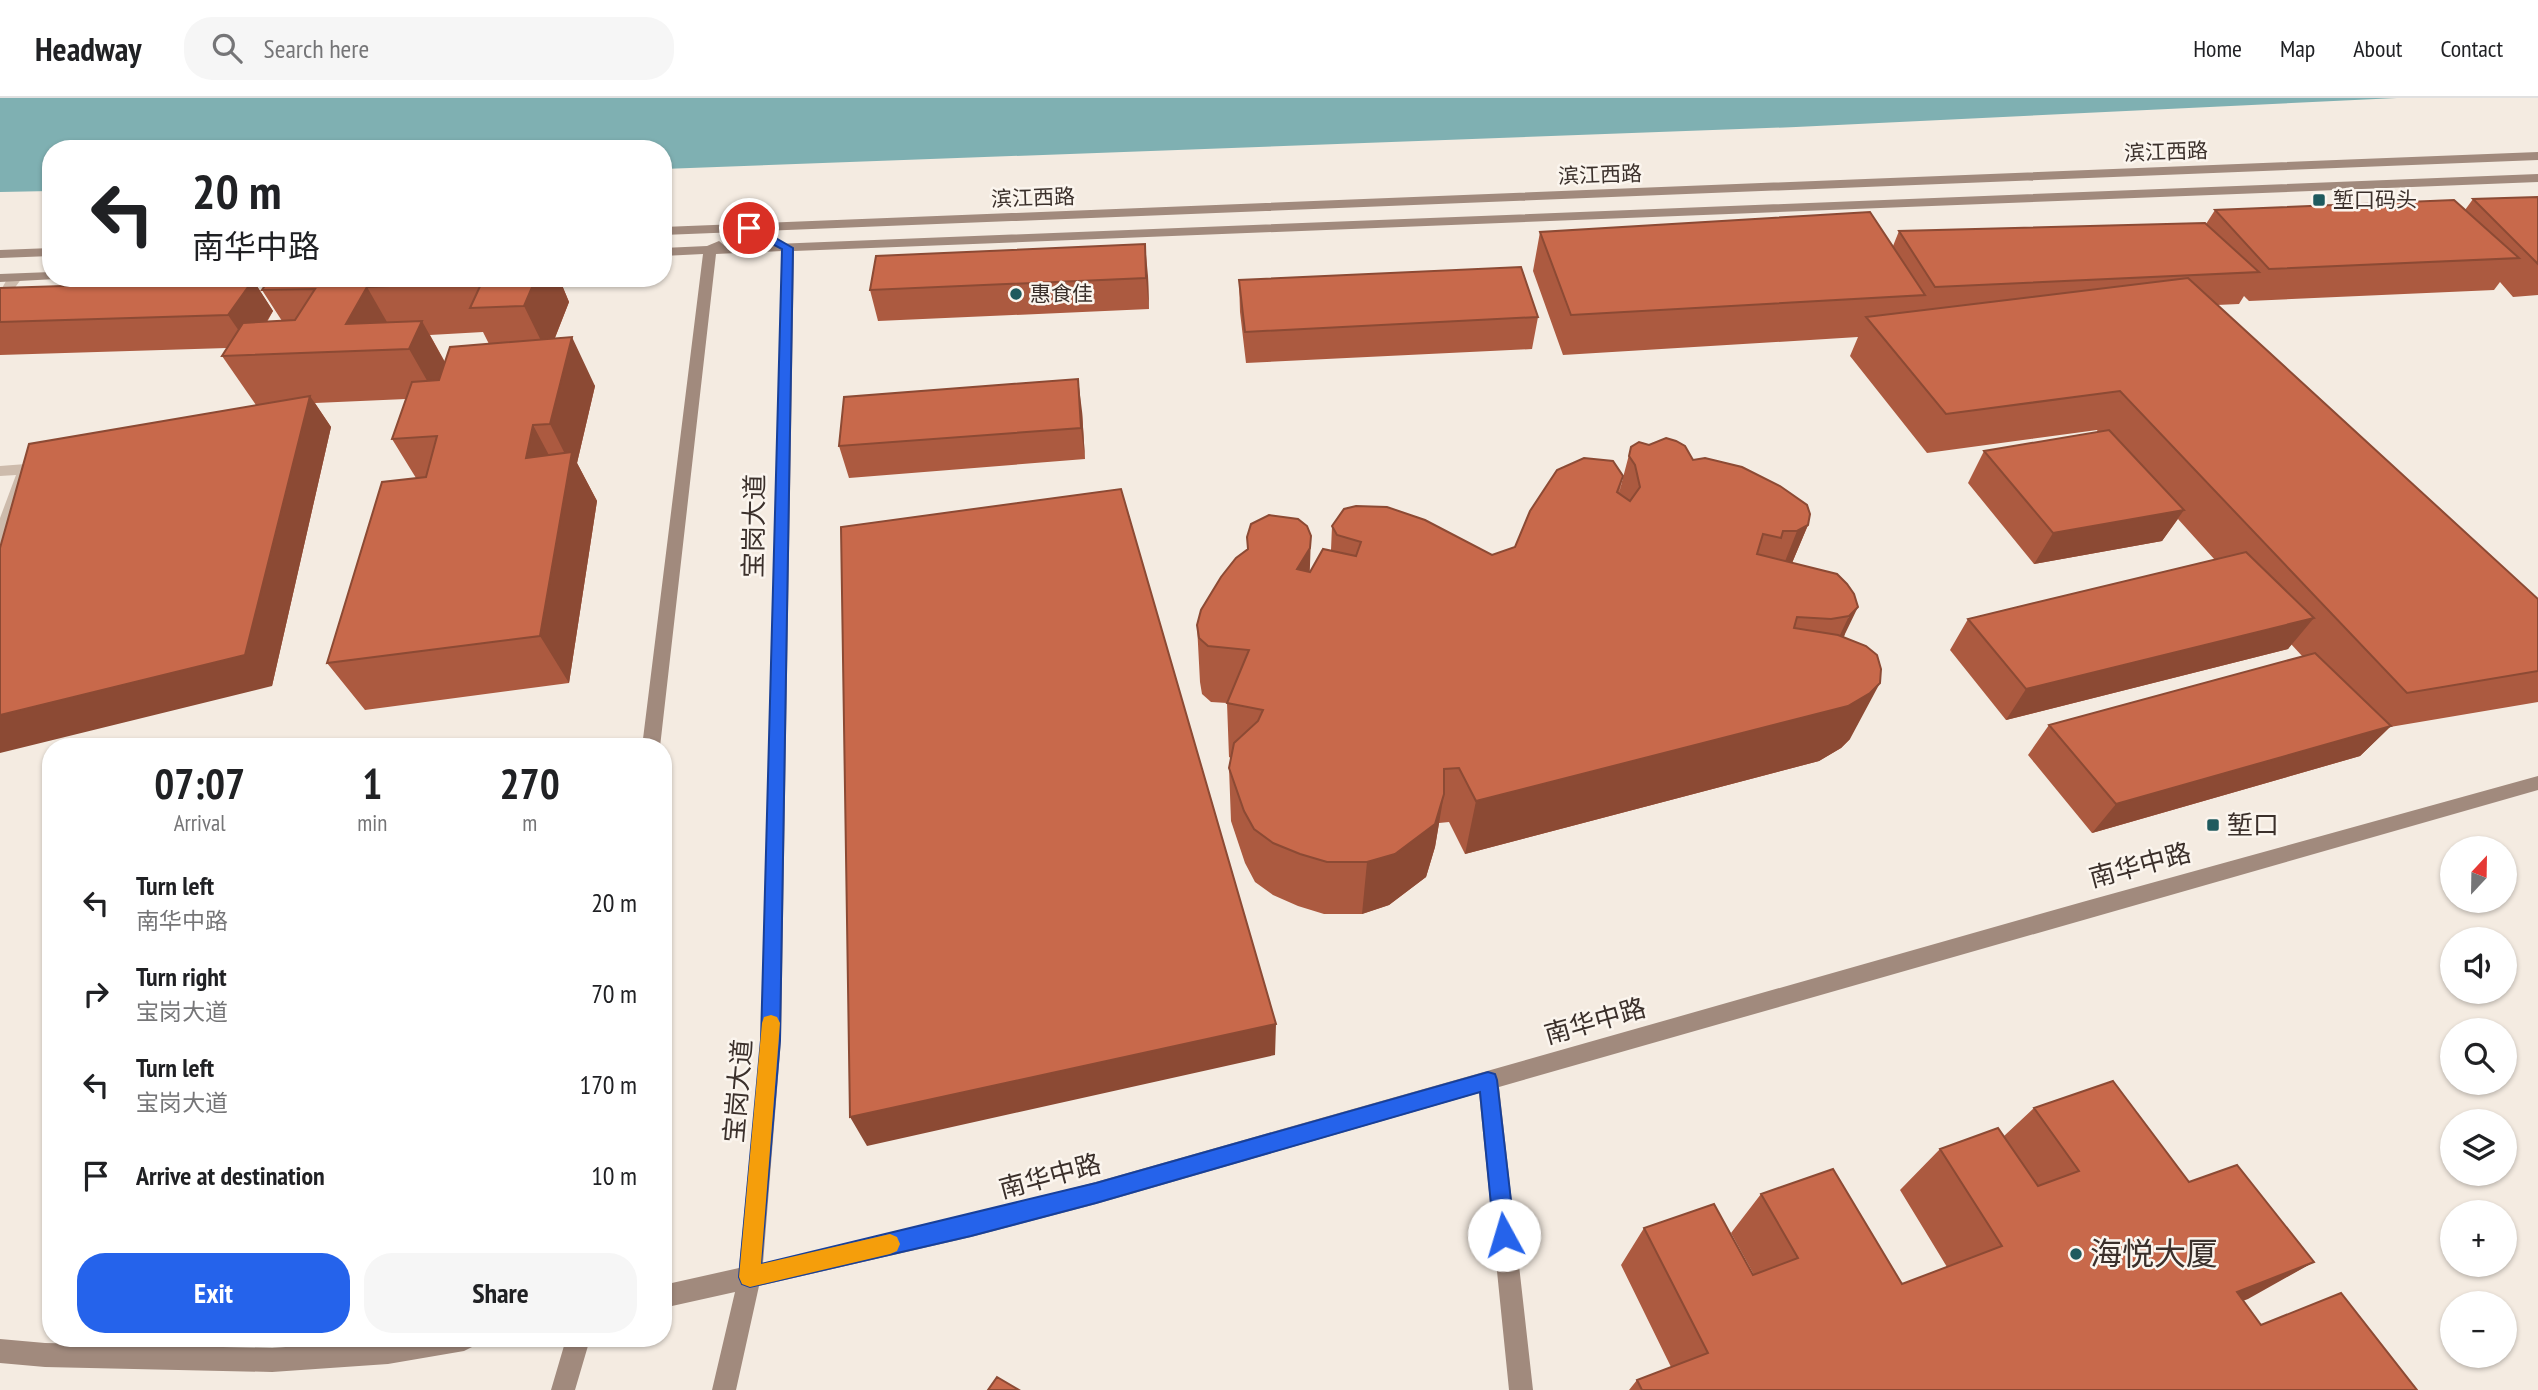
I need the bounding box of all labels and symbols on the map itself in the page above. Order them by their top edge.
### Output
street label: 滨江西路 [2124,137,2208,166]
street label: 滨江西路 [1558,160,1642,189]
street label: 滨江西路 [991,183,1075,212]
place label: 堑口码头 [2333,186,2417,213]
marker: 堑口码头 [2311,192,2327,208]
pin [719,198,779,258]
place label: 惠食佳 [1030,280,1093,307]
marker: 惠食佳 [1008,286,1024,302]
street label: 宝岗大道 [736,474,771,578]
place label: 堑口 [2227,808,2279,841]
marker: 堑口 [2205,817,2221,833]
street label: 南华中路 [2085,835,2194,894]
north arrow [2440,836,2516,914]
street label: 南华中路 [1540,990,1649,1051]
street label: 宝岗大道 [717,1038,758,1144]
street label: 南华中路 [995,1146,1104,1205]
position arrow [1467,1198,1541,1272]
place label: 海悦大厦 [2090,1232,2218,1274]
marker: 海悦大厦 [2068,1246,2084,1262]

